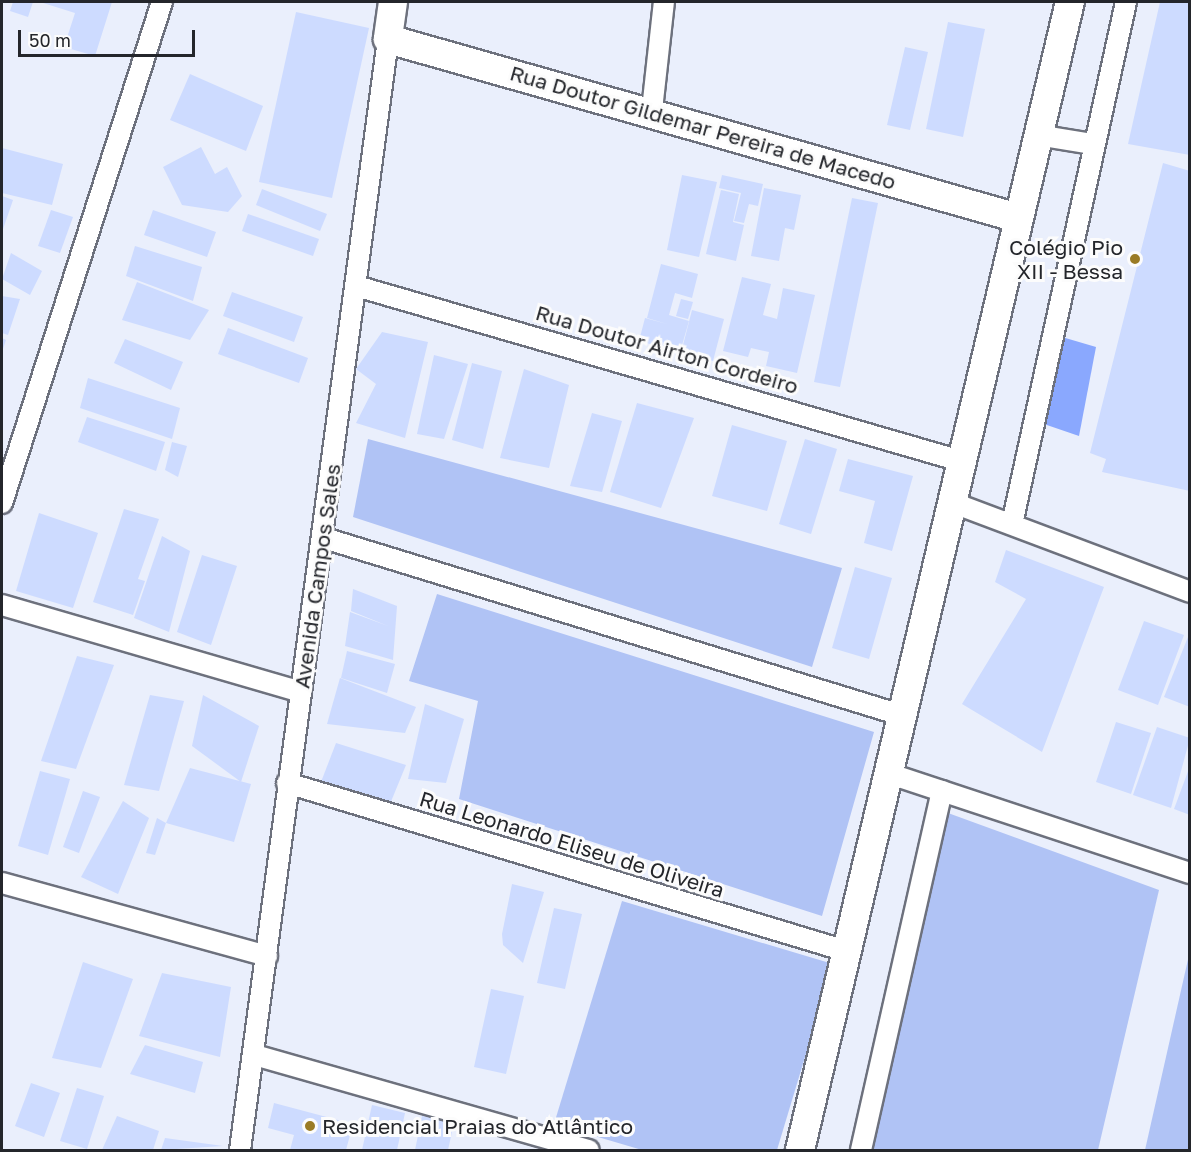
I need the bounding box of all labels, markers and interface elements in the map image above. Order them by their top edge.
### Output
scale bar [21,18,198,56]
text: 50 m [29,29,71,51]
street label: Rua Doutor Gildemar Pereira de Macedo [507,60,899,194]
place label: Colégio Pio XII - Bessa [1009,234,1123,284]
marker: Colégio Pio XII - Bessa [1128,252,1142,266]
street label: Rua Doutor Airton Cordeiro [533,299,801,399]
street label: Avenida Campos Sales [289,462,345,690]
street label: Rua Leonardo Eliseu de Oliveira [417,786,727,902]
place label: Residencial Praias do Atlântico [322,1113,633,1139]
marker: Residencial Praias do Atlântico [303,1119,317,1133]

